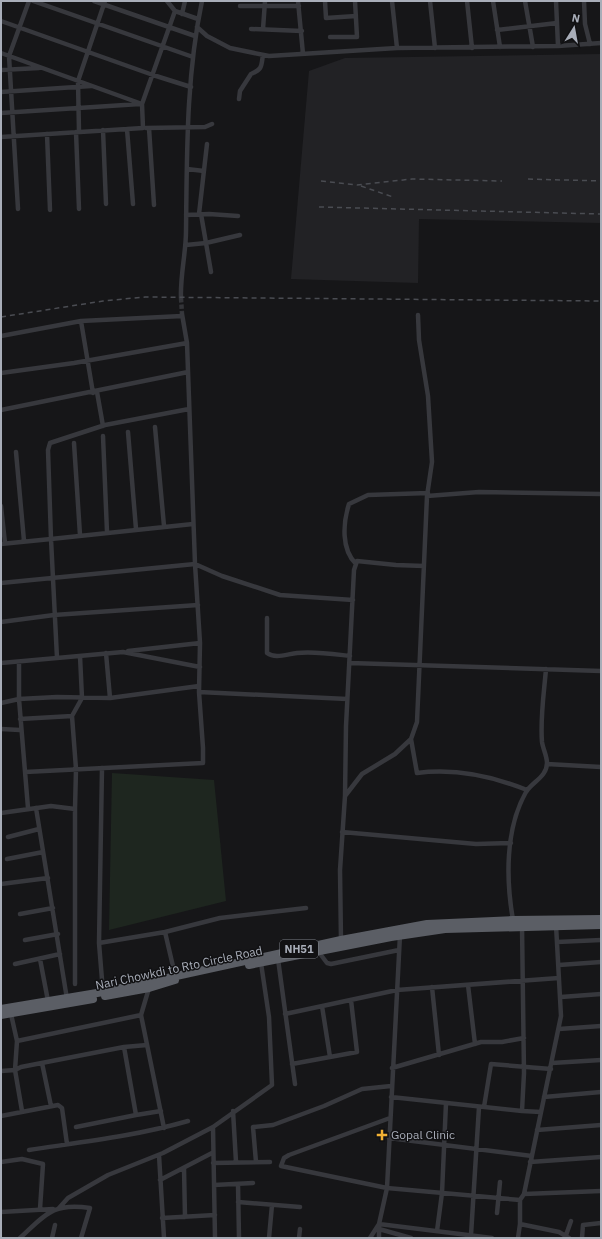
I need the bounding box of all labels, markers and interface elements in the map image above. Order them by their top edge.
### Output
north arrow [554,8,594,48]
text: N [571,11,581,26]
road number: NH51 [280,940,318,958]
street label: Nari Chowkdi to Rto Circle Road [94,942,264,993]
place label: Gopal Clinic [391,1127,455,1142]
marker: Gopal Clinic [376,1129,388,1141]

